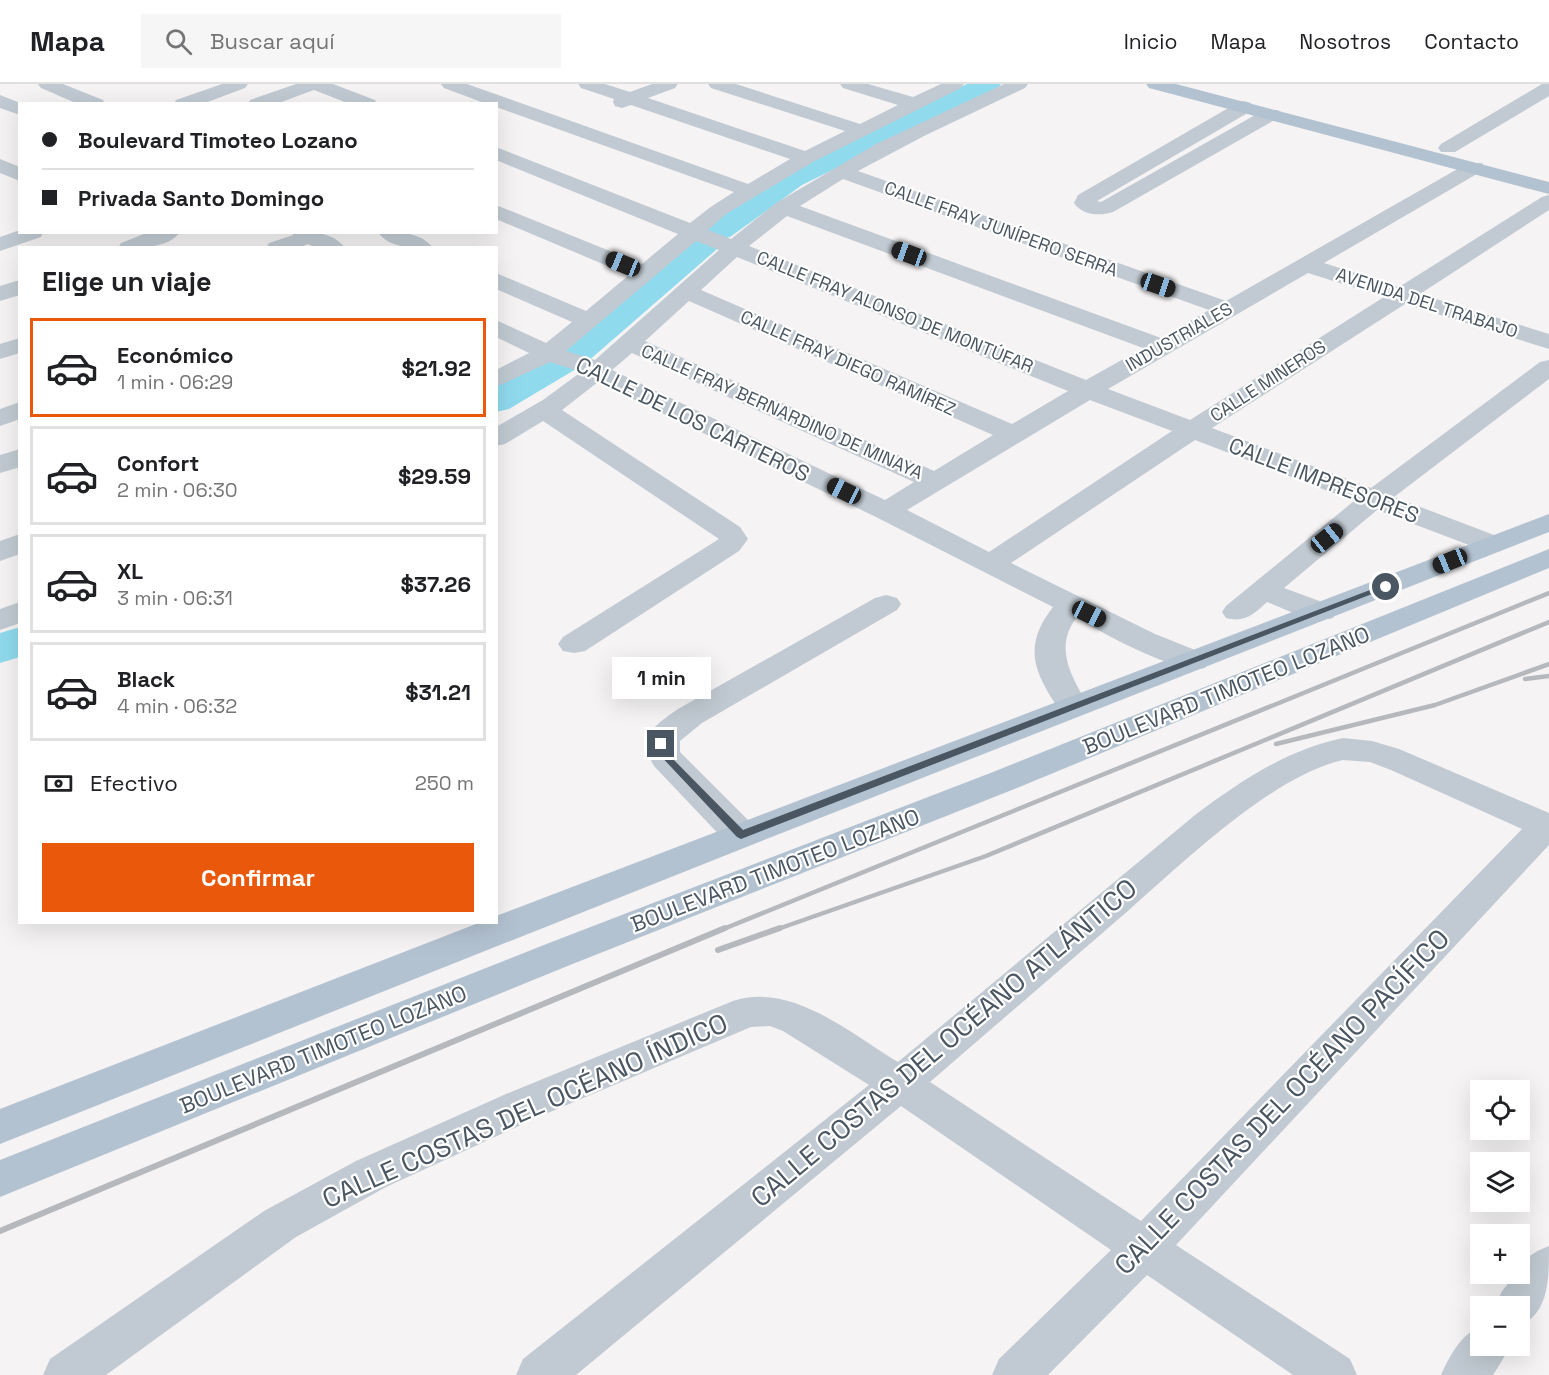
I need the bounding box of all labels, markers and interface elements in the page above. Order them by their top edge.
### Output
search box [141,14,561,68]
text: Mapa [30,23,105,59]
icon: search [162,25,195,58]
text: Buscar aquí [210,27,335,55]
text: Inicio [1124,28,1178,55]
text: Mapa [1211,28,1266,55]
text: Nosotros [1299,28,1391,55]
text: Contacto [1424,28,1519,55]
text: Boulevard Timoteo Lozano [78,126,358,154]
street label: CALLE FRAY JUNÍPERO SERRA [881,176,1121,282]
text: Privada Santo Domingo [78,184,324,212]
car [889,239,929,269]
street label: CALLE FRAY ALONSO DE MONTÚFAR [753,245,1037,378]
car [603,249,643,279]
street label: AVENIDA DEL TRABAJO [1333,262,1521,343]
text: Elige un viaje [42,264,212,299]
car [1138,271,1178,299]
street label: INDUSTRIALES [1121,297,1236,376]
street label: CALLE FRAY DIEGO RAMÍREZ [737,305,959,420]
street label: CALLE MINEROS [1205,335,1330,427]
street label: CALLE FRAY BERNARDINO DE MINAYA [638,339,927,484]
icon: car [45,341,99,395]
text: Económico [117,341,234,369]
street label: CALLE DE LOS CARTEROS [571,350,815,488]
text: $21.92 [401,354,471,382]
text: 1 min · 06:29 [117,369,233,395]
street label: CALLE IMPRESORES [1225,431,1423,529]
icon: car [45,449,99,503]
text: Confort [117,449,199,477]
text: $29.59 [398,462,471,490]
car [824,475,864,507]
text: 2 min · 06:30 [117,477,238,503]
car [1307,520,1347,556]
car [1430,546,1470,576]
icon: car [45,557,99,611]
text: XL [117,557,143,585]
text: $37.26 [400,570,471,598]
route start [1372,573,1399,600]
text: 3 min · 06:31 [117,585,233,611]
car [1069,598,1109,630]
street label: BOULEVARD TIMOTEO LOZANO [1078,619,1374,761]
callout: 1 min [612,657,710,699]
icon: car [45,665,99,719]
text: Black [117,665,175,693]
text: 1 min [637,665,686,691]
text: $31.21 [405,678,471,706]
text: 4 min · 06:32 [117,693,237,719]
route end [647,730,674,757]
icon: cash [42,767,75,800]
text: Efectivo [90,769,178,797]
text: 250 m [415,770,474,796]
street label: BOULEVARD TIMOTEO LOZANO [627,802,923,938]
button: Confirmar [42,843,474,912]
street label: CALLE COSTAS DEL OCÉANO ATLÁNTICO [743,870,1144,1215]
street label: CALLE COSTAS DEL OCÉANO PACÍFICO [1107,921,1457,1282]
street label: BOULEVARD TIMOTEO LOZANO [175,978,471,1120]
street label: CALLE COSTAS DEL OCÉANO ÍNDICO [317,1005,733,1216]
map controls [1470,1080,1530,1356]
button: locate [1470,1080,1530,1140]
button: layers [1470,1152,1530,1212]
button: + [1470,1224,1530,1284]
button: − [1470,1296,1530,1356]

